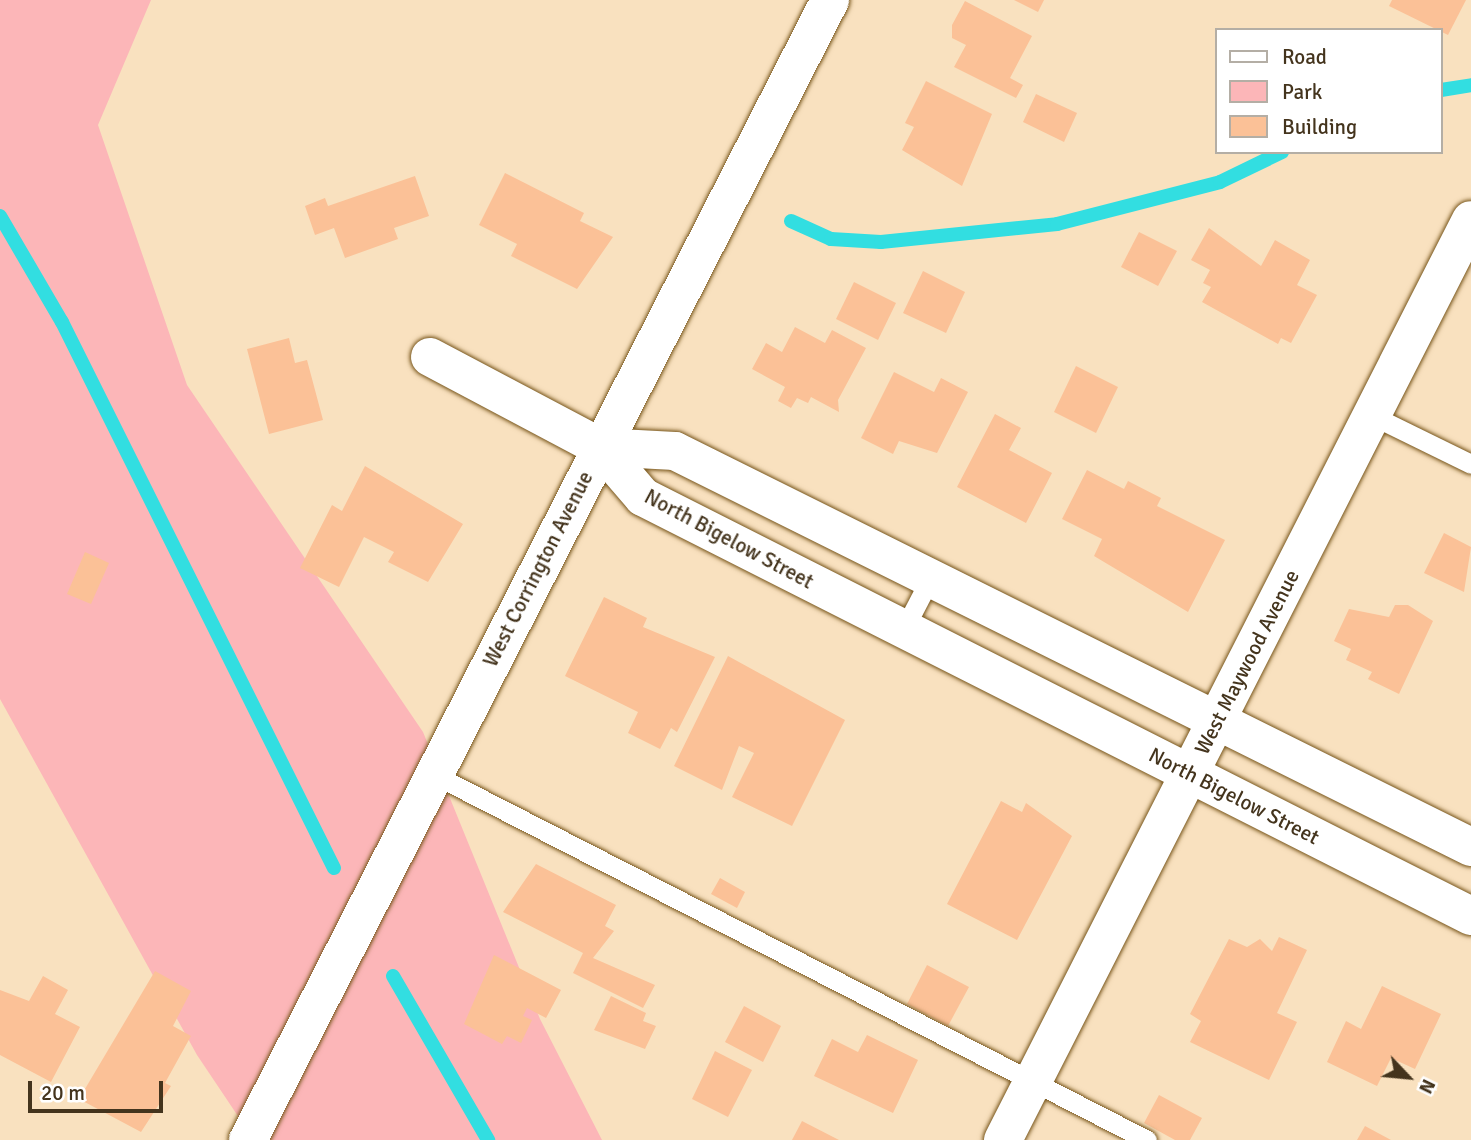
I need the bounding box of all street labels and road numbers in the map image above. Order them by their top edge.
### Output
street label: West Corrington Avenue [478,467,598,671]
street label: North Bigelow Street [640,484,818,594]
street label: West Maywood Avenue [1189,565,1305,759]
street label: North Bigelow Street [1145,742,1323,850]

